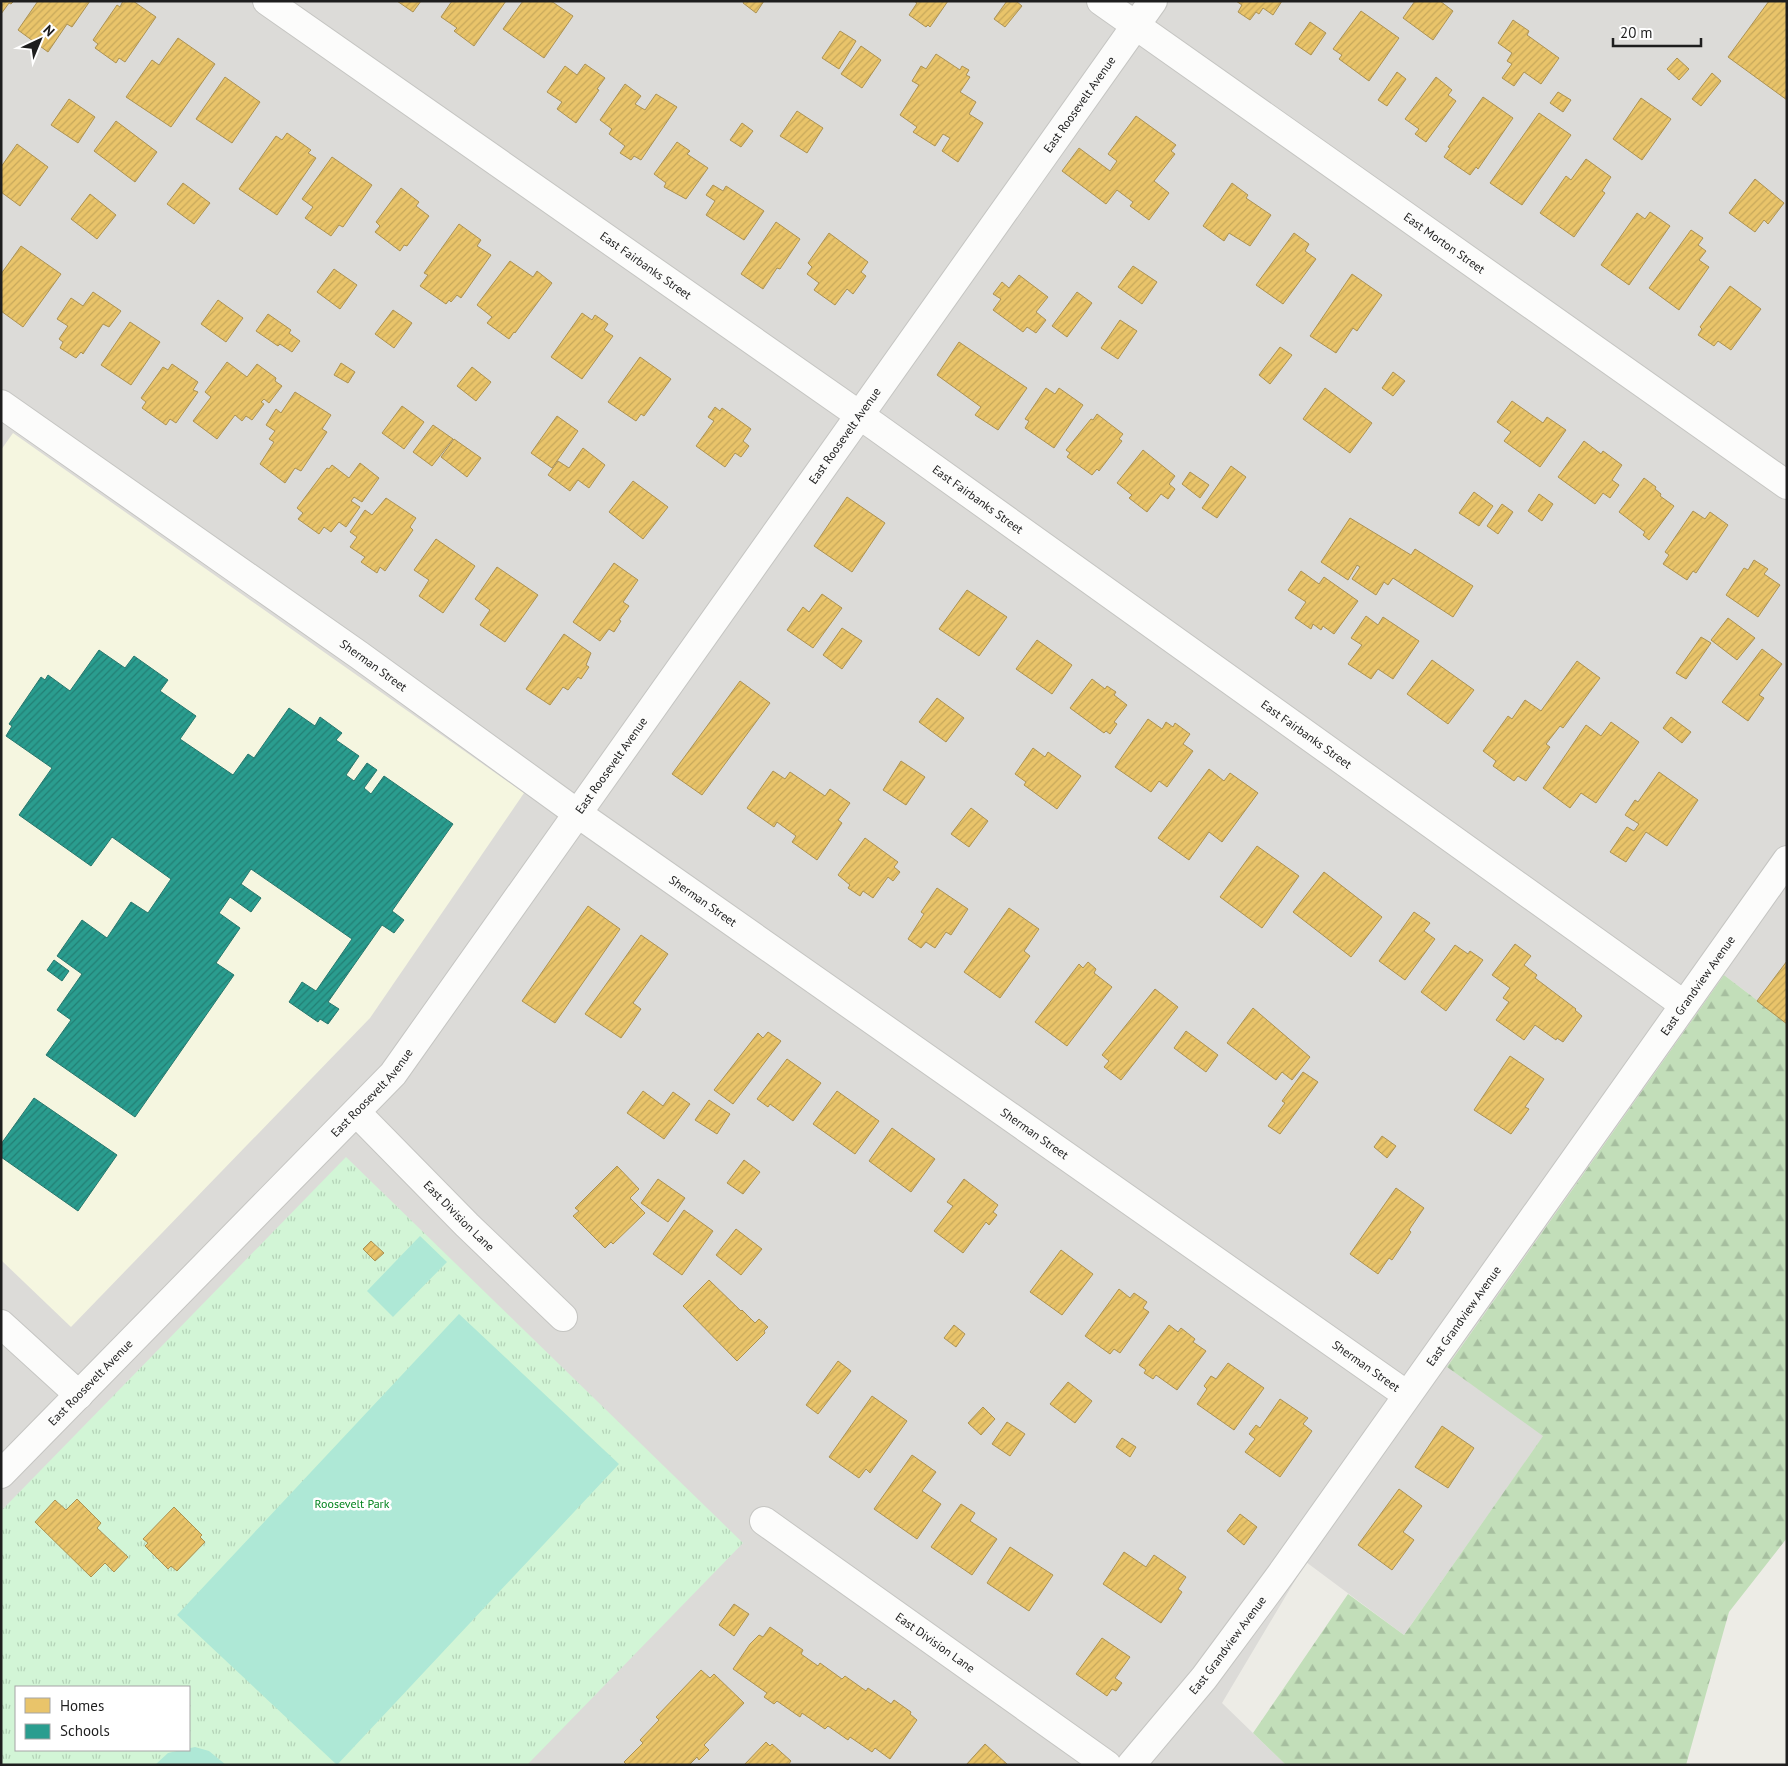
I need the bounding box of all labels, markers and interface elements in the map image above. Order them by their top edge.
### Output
north arrow [15,15,65,65]
scale bar [1613,15,1700,47]
text: N [39,21,59,40]
text: 20 m [1620,23,1653,42]
street label: East Roosevelt Avenue [1040,53,1119,155]
street label: East Morton Street [1401,209,1488,277]
street label: East Fairbanks Street [597,228,694,302]
street label: East Roosevelt Avenue [805,384,884,487]
street label: East Fairbanks Street [930,461,1026,537]
street label: Sherman Street [337,636,410,694]
street label: East Fairbanks Street [1258,697,1355,772]
street label: East Roosevelt Avenue [572,714,650,816]
street label: Sherman Street [666,872,740,930]
street label: East Grandview Avenue [1657,933,1738,1038]
street label: East Roosevelt Avenue [327,1045,416,1140]
street label: Sherman Street [998,1104,1071,1162]
street label: East Division Lane [421,1177,498,1254]
street label: East Grandview Avenue [1423,1263,1504,1369]
street label: East Roosevelt Avenue [45,1336,136,1428]
street label: Sherman Street [1329,1337,1403,1395]
park label: Roosevelt Park [315,1496,390,1511]
street label: East Grandview Avenue [1186,1593,1269,1697]
street label: East Division Lane [893,1609,978,1676]
legend [15,1686,190,1751]
text: Homes [60,1696,104,1715]
text: Schools [60,1721,110,1740]

